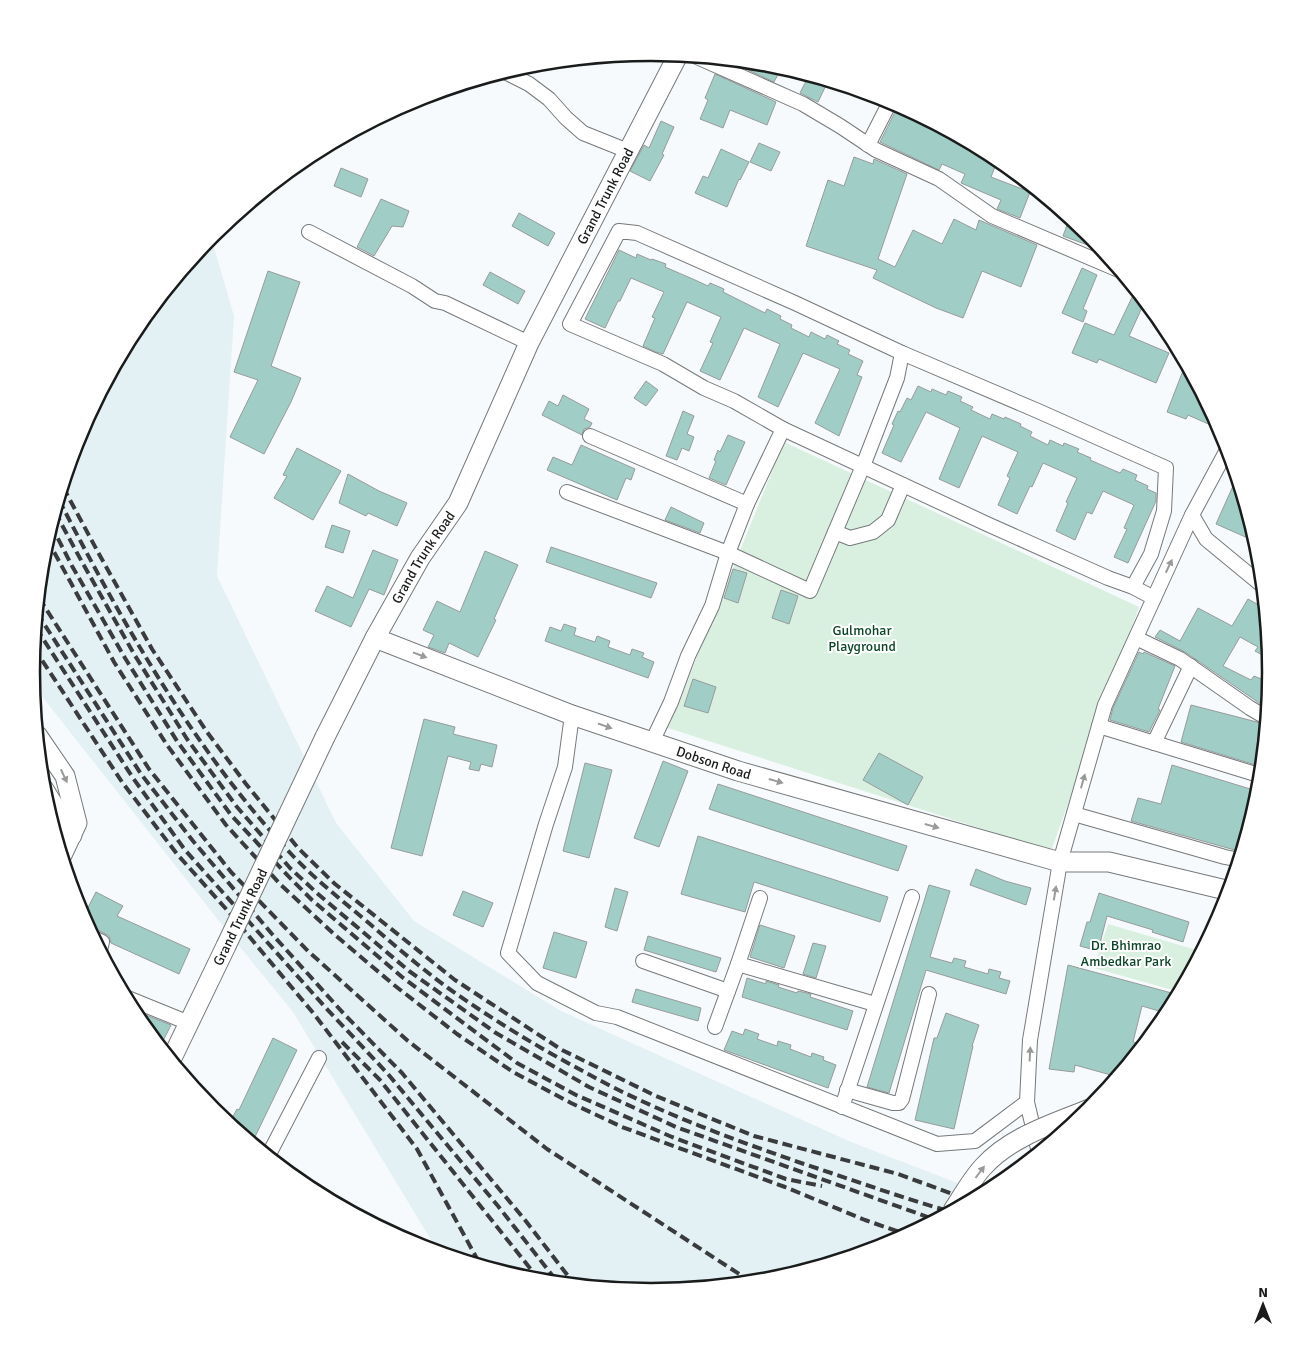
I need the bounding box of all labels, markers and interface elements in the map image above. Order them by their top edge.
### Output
street label: Grand Trunk Road [574,145,637,247]
street label: Grand Trunk Road [388,508,459,607]
one-way arrow [1166,559,1174,573]
park label: Gulmohar Playground [828,622,896,655]
one-way arrow [413,652,428,660]
one-way arrow [598,722,613,730]
street label: Dobson Road [674,743,753,783]
one-way arrow [59,768,68,783]
one-way arrow [1080,774,1088,789]
one-way arrow [769,778,784,786]
one-way arrow [925,822,940,830]
street label: Grand Trunk Road [210,866,271,969]
one-way arrow [1052,885,1060,901]
park label: Dr. Bhimrao Ambedkar Park [1081,937,1171,970]
one-way arrow [1026,1046,1034,1062]
one-way arrow [974,1166,985,1179]
north arrow [1238,1280,1288,1330]
text: N [1258,1284,1268,1301]

